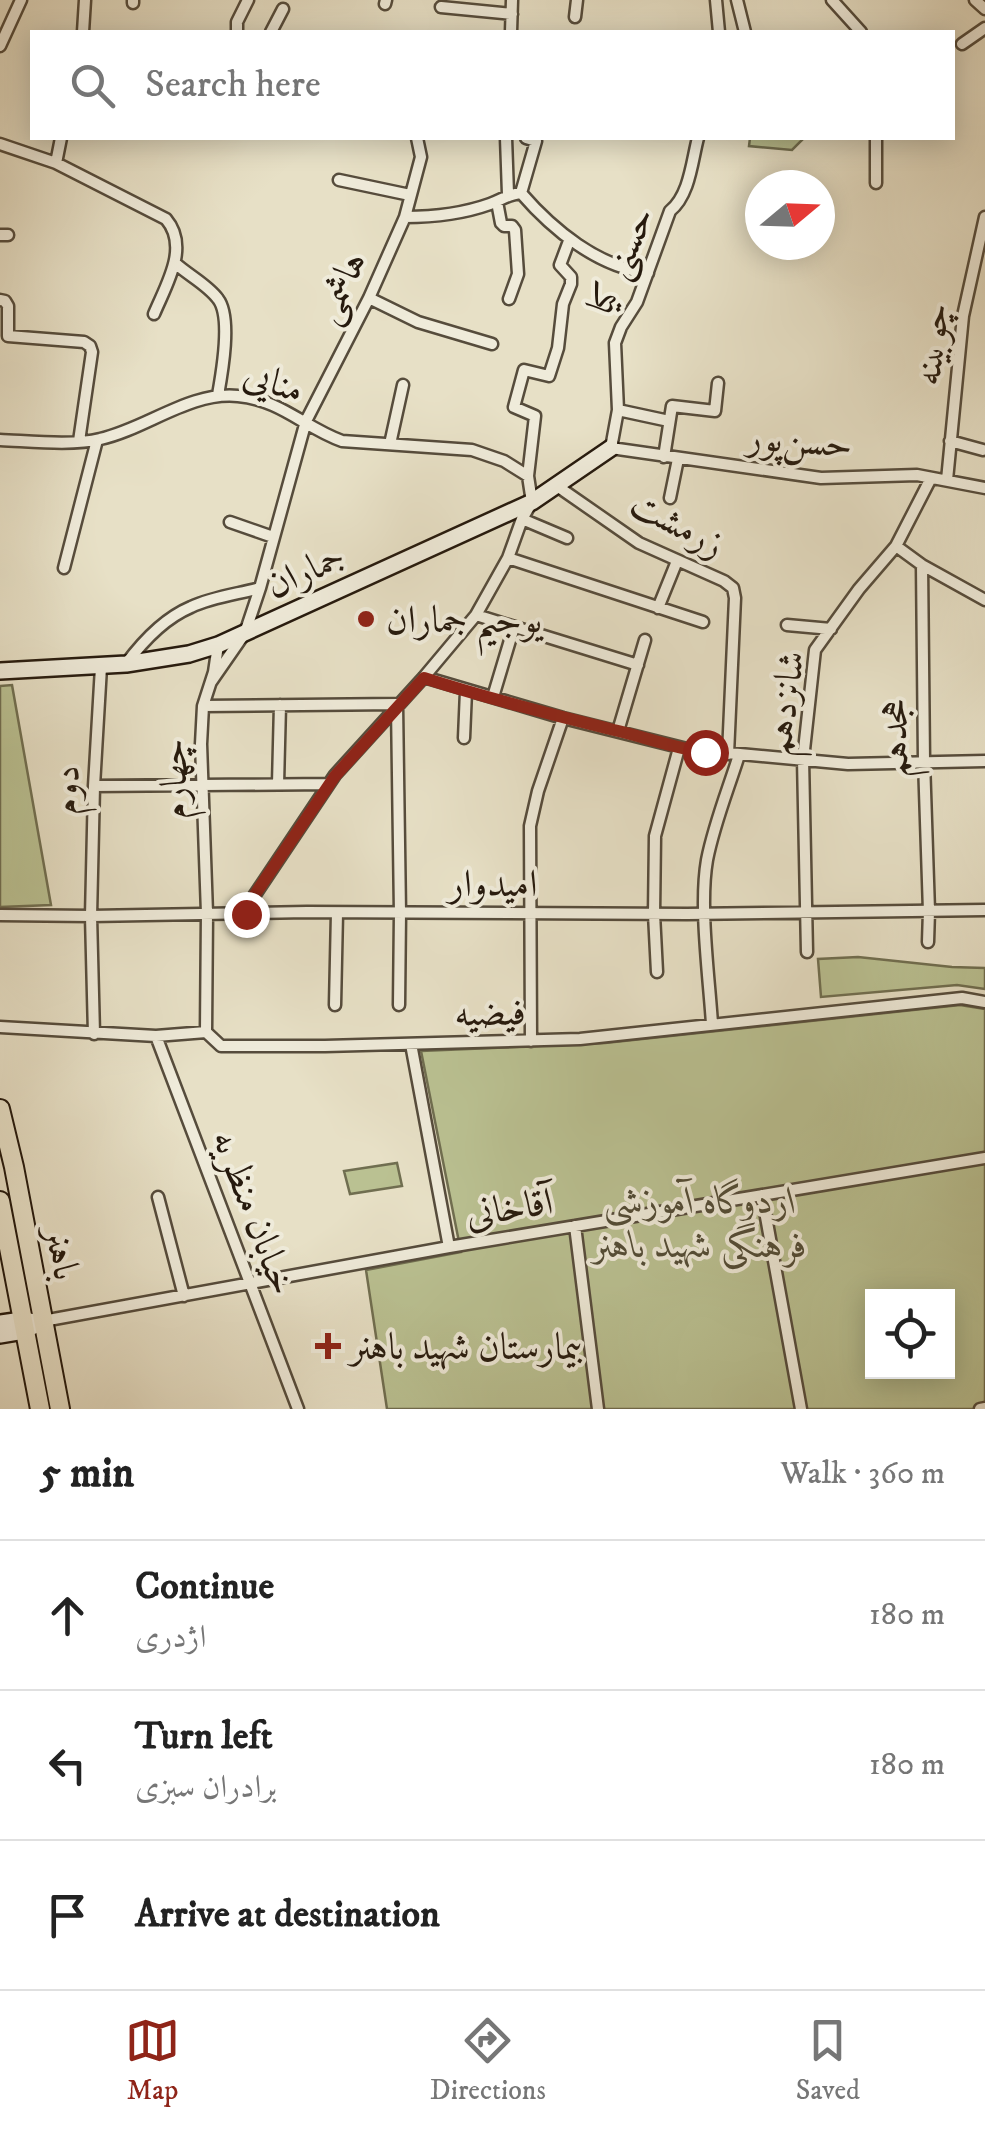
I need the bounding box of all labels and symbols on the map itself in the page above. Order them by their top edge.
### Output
north arrow [745,170,835,260]
street label: حسنی کیا [577,200,668,322]
street label: هاشمی [303,244,379,332]
street label: چوبینه [904,300,962,388]
street label: منایی [237,351,310,415]
street label: حسن‌پور [742,414,854,471]
street label: زرمشت [622,480,733,569]
street label: جماران [259,533,353,610]
place label: یوجیم جماران [386,597,544,657]
marker: یوجیم جماران [355,608,377,630]
street label: شانزدهم [755,648,827,760]
street label: هجدهم [871,698,931,778]
route start [683,730,729,776]
street label: چهارم [150,738,207,820]
street label: دوم [42,765,99,816]
street label: امیدوار [445,861,537,909]
route end [224,892,270,938]
street label: فیضیه [454,989,526,1039]
street label: خیابان منظریه [200,1123,307,1302]
street label: آقاخانی [462,1178,560,1240]
park label: اردوگاه آموزشی فرهنگی شهید باهنر [589,1178,808,1270]
street label: باهنر [32,1218,90,1284]
place label: بیمارستان شهید باهنر [346,1324,583,1372]
marker: بیمارستان شهید باهنر [315,1333,341,1359]

